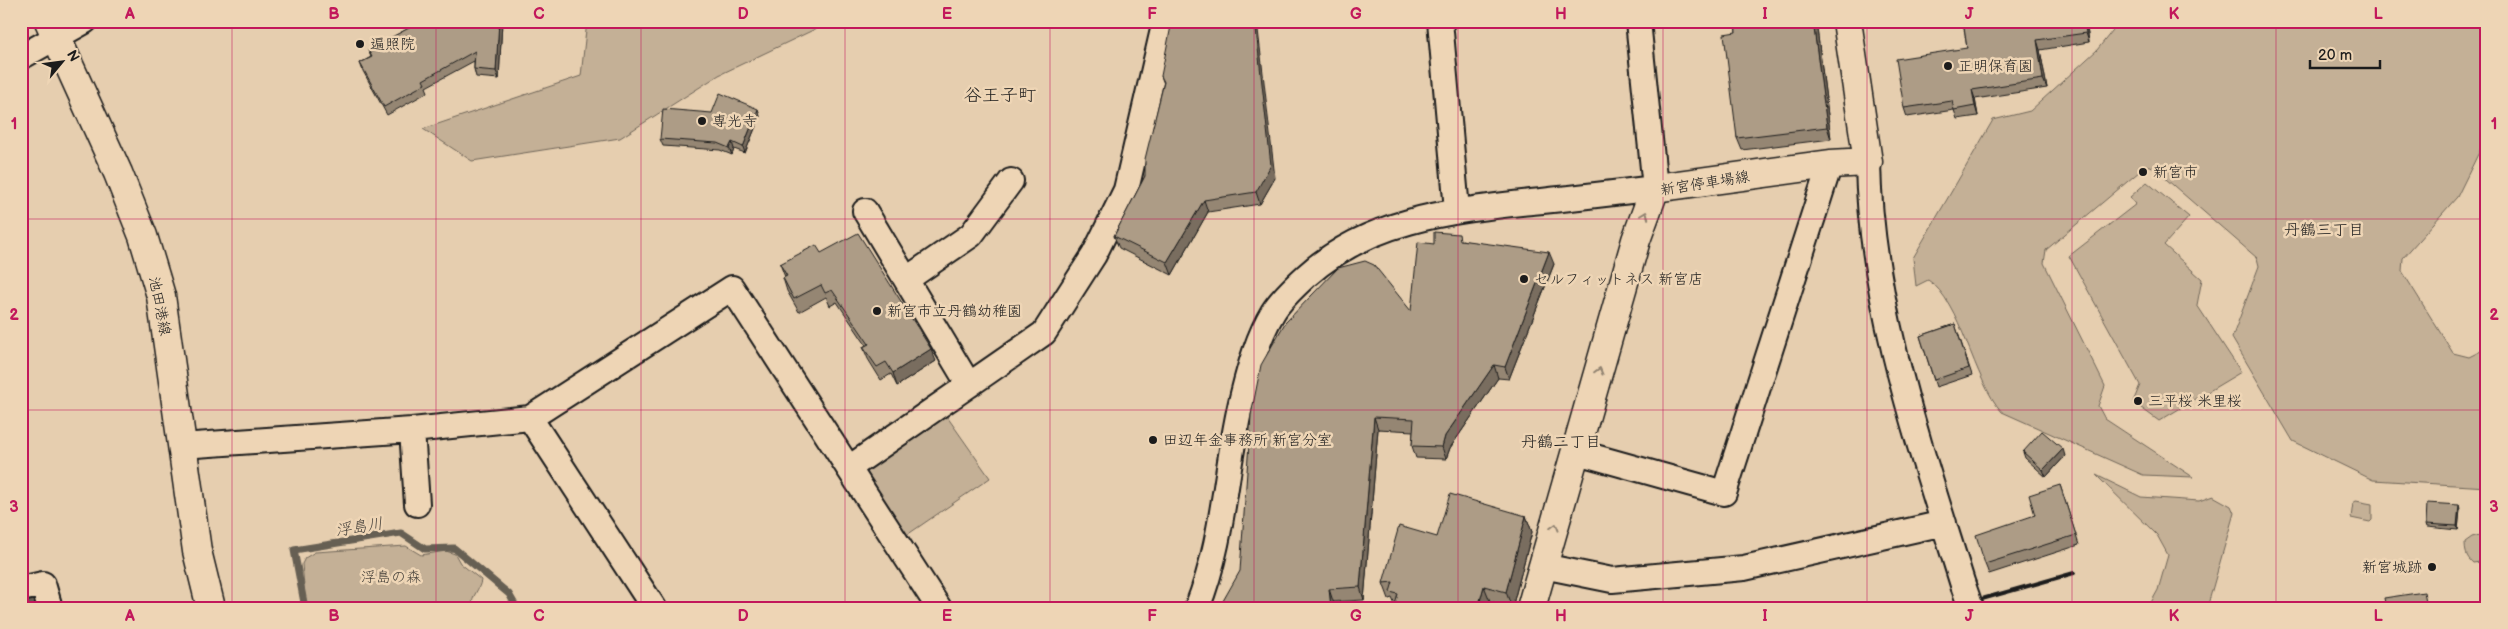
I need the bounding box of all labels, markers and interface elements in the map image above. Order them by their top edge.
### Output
text: A [124,5,135,24]
text: B [328,5,340,24]
text: C [533,5,545,24]
text: D [737,5,749,24]
text: E [942,5,952,24]
text: F [1147,5,1157,24]
text: G [1350,5,1362,24]
text: H [1555,5,1567,24]
text: I [1762,5,1768,24]
text: J [1965,5,1974,24]
text: K [2169,5,2180,24]
text: L [2373,5,2383,24]
place label: 遍照院 [370,35,415,54]
north arrow [38,38,88,88]
marker: 遍照院 [354,38,366,50]
scale bar [2310,38,2380,70]
text: 20 m [2318,46,2352,65]
text: N [63,47,83,65]
place label: 正明保育園 [1958,57,2033,76]
marker: 正明保育園 [1942,60,1954,72]
district label: 谷王子町 [964,85,1036,106]
place label: 専光寺 [712,112,757,131]
text: 1 [11,115,17,134]
marker: 専光寺 [696,115,708,127]
text: 1 [2491,115,2497,134]
place label: 新宮市 [2153,163,2198,182]
marker: 新宮市 [2137,166,2149,178]
street label: 新宮停車場線 [1659,167,1751,200]
one-way arrow [1639,211,1649,220]
district label: 丹鶴三丁目 [2284,221,2364,240]
place label: セルフィットネス 新宮店 [1534,270,1703,289]
marker: セルフィットネス 新宮店 [1518,273,1530,285]
street label: 池田港線 [144,275,175,337]
place label: 新宮市立丹鶴幼稚園 [887,302,1022,321]
marker: 新宮市立丹鶴幼稚園 [871,305,883,317]
text: 2 [9,306,19,325]
text: 2 [2489,306,2499,325]
one-way arrow [1594,368,1604,376]
place label: 三平桜 米里桜 [2148,392,2242,411]
marker: 三平桜 米里桜 [2132,395,2144,407]
place label: 田辺年金事務所 新宮分室 [1163,431,1332,450]
district label: 丹鶴二丁目 [1521,433,1601,452]
marker: 田辺年金事務所 新宮分室 [1147,434,1159,446]
text: 3 [9,498,19,517]
text: 3 [2489,498,2499,517]
water label: 浮島川 [334,514,384,541]
one-way arrow [1549,524,1559,532]
place label: 新宮城跡 [2362,558,2422,577]
marker: 新宮城跡 [2426,561,2438,573]
park label: 浮島の森 [361,568,421,587]
text: A [124,607,135,626]
text: B [328,607,340,626]
text: C [533,607,545,626]
text: D [737,607,749,626]
text: E [942,607,952,626]
text: F [1147,607,1157,626]
text: G [1350,607,1362,626]
text: H [1555,607,1567,626]
text: I [1762,607,1768,626]
text: J [1965,607,1974,626]
text: K [2169,607,2180,626]
text: L [2373,607,2383,626]

